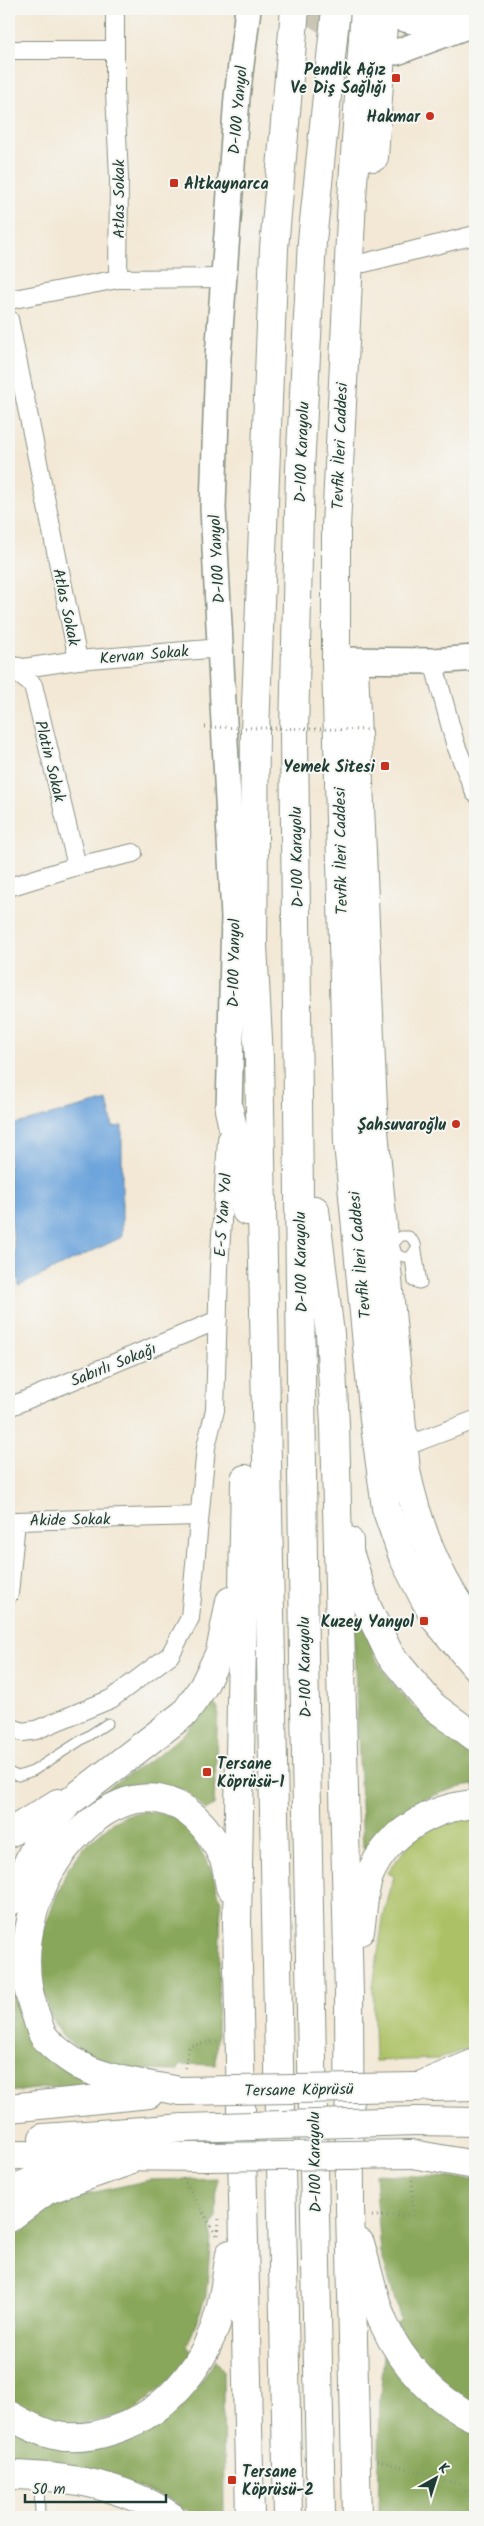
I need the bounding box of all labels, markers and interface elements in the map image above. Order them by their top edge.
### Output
place label: Pendi̇k Ağız Ve Diş Sağlığı [290,58,386,101]
street label: D-100 Yanyol [222,65,255,156]
marker: Pendi̇k Ağız Ve Diş Sağlığı [390,72,402,84]
place label: Hakmar [366,105,421,130]
marker: Hakmar [424,110,436,122]
street label: Atlas Sokak [107,159,132,238]
place label: Altkaynarca [184,172,269,197]
marker: Altkaynarca [168,177,180,189]
street label: Tevfik İleri Caddesi [326,381,355,510]
street label: D-100 Karayolu [288,401,317,503]
street label: D-100 Yanyol [203,514,232,604]
street label: Atlas Sokak [45,566,86,649]
street label: Kervan Sokak [99,639,190,672]
street label: Platin Sokak [27,718,72,805]
place label: Yemek Sitesi [284,755,376,780]
marker: Yemek Sitesi [379,760,391,772]
street label: Tevfik İleri Caddesi [328,786,355,915]
street label: D-100 Karayolu [284,806,311,908]
street label: D-100 Yanyol [221,918,248,1008]
place label: Şahsuvaroğlu [357,1113,446,1138]
marker: Şahsuvaroğlu [450,1118,462,1130]
street label: E-5 Yan Yol [208,1172,239,1258]
street label: Tevfik İleri Caddesi [342,1189,378,1319]
street label: D-100 Karayolu [288,1211,315,1313]
street label: Sabırlı Sokağı [67,1337,160,1394]
street label: Akide Sokak [29,1507,111,1534]
place label: Kuzey Yanyol [321,1610,415,1635]
marker: Kuzey Yanyol [418,1615,430,1627]
street label: D-100 Karayolu [292,1616,319,1718]
place label: Tersane Köprüsü-1 [217,1752,285,1795]
marker: Tersane Köprüsü-1 [201,1766,213,1778]
street label: Tersane Köprüsü [244,2077,354,2104]
street label: D-100 Karayolu [302,2111,329,2213]
north arrow [412,2454,462,2504]
text: K [433,2457,454,2480]
place label: Tersane Köprüsü-2 [242,2460,314,2503]
scale bar [25,2471,166,2503]
marker: Tersane Köprüsü-2 [226,2474,238,2486]
text: 50 m [32,2478,66,2502]

